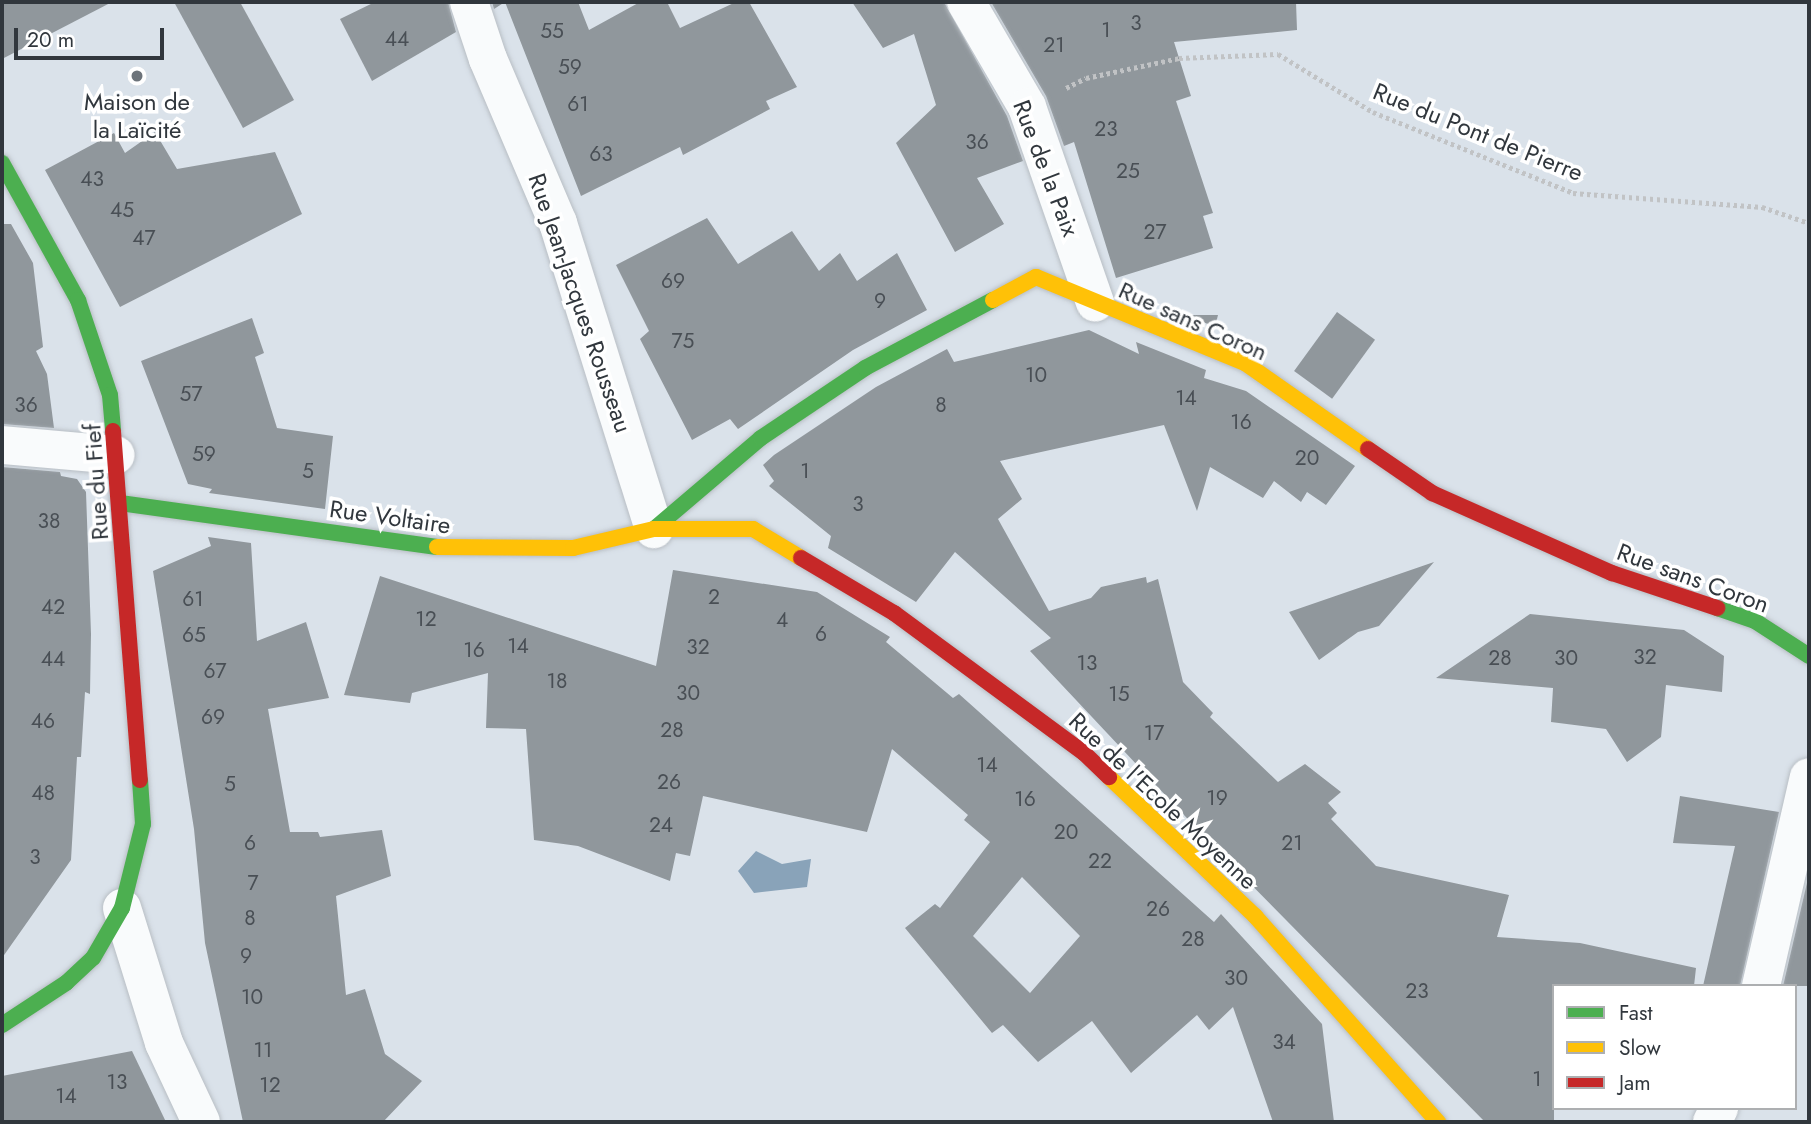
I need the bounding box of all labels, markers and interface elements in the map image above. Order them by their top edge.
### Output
house number: 3 [1130,10,1142,36]
scale bar [18,14,168,58]
house number: 1 [1101,17,1111,43]
house number: 55 [540,18,564,44]
text: 20 m [27,25,74,55]
house number: 44 [385,26,409,52]
house number: 21 [1043,32,1065,58]
house number: 59 [558,54,582,80]
marker: Maison de la Laïcité [129,68,145,84]
street label: Rue du Pont de Pierre [1369,77,1587,187]
place label: Maison de la Laïcité [84,88,190,144]
house number: 61 [567,91,589,117]
street label: Rue de la Paix [1007,96,1085,240]
house number: 23 [1094,116,1118,142]
house number: 36 [965,129,989,155]
house number: 63 [589,141,613,167]
house number: 25 [1116,158,1140,184]
house number: 43 [80,166,104,192]
street label: Rue Jean-Jacques Rousseau [522,170,638,436]
house number: 45 [110,197,134,223]
house number: 27 [1144,219,1166,245]
house number: 47 [132,225,156,251]
house number: 69 [661,268,685,294]
street label: Rue sans Coron [1114,275,1272,367]
house number: 9 [874,288,886,314]
house number: 75 [672,328,694,354]
house number: 10 [1025,362,1047,388]
house number: 57 [180,381,202,407]
house number: 14 [1175,385,1197,411]
house number: 36 [14,392,38,418]
house number: 8 [935,392,947,418]
house number: 16 [1230,409,1252,435]
street label: Rue du Fief [78,423,114,541]
house number: 59 [192,441,216,467]
house number: 20 [1295,445,1319,471]
house number: 5 [302,458,314,484]
house number: 1 [800,458,810,484]
house number: 3 [852,491,864,517]
street label: Rue Voltaire [328,494,452,540]
house number: 38 [38,508,60,534]
street label: Rue sans Coron [1613,537,1773,619]
house number: 2 [708,584,720,610]
house number: 61 [182,586,204,612]
house number: 42 [41,594,65,620]
house number: 12 [415,606,437,632]
house number: 4 [776,607,788,633]
house number: 6 [815,621,827,647]
house number: 65 [182,622,206,648]
house number: 14 [507,633,529,659]
house number: 32 [686,634,710,660]
house number: 16 [463,637,485,663]
house number: 32 [1633,644,1657,670]
house number: 28 [1488,645,1512,671]
house number: 30 [1554,645,1578,671]
house number: 44 [41,646,65,672]
house number: 13 [1077,650,1097,676]
house number: 67 [203,658,227,684]
house number: 18 [547,668,567,694]
house number: 30 [676,680,700,706]
house number: 15 [1108,681,1130,707]
house number: 69 [201,704,225,730]
street label: Rue de l'Ecole Moyenne [1063,706,1263,896]
house number: 46 [31,708,55,734]
house number: 28 [660,717,684,743]
house number: 17 [1144,720,1164,746]
house number: 14 [976,752,998,778]
house number: 26 [657,769,681,795]
house number: 5 [224,771,236,797]
house number: 48 [31,780,55,806]
house number: 19 [1206,785,1228,811]
house number: 16 [1014,786,1036,812]
house number: 24 [649,812,673,838]
house number: 20 [1054,819,1078,845]
house number: 6 [244,830,256,856]
house number: 21 [1281,830,1303,856]
house number: 3 [29,844,41,870]
house number: 22 [1088,848,1112,874]
house number: 7 [247,870,259,896]
house number: 26 [1146,896,1170,922]
house number: 8 [244,905,256,931]
house number: 28 [1181,926,1205,952]
house number: 9 [240,943,252,969]
house number: 30 [1224,965,1248,991]
house number: 23 [1405,978,1429,1004]
house number: 10 [241,984,263,1010]
legend [1552,984,1797,1110]
text: Fast [1619,998,1652,1028]
house number: 34 [1272,1029,1296,1055]
text: Slow [1619,1033,1661,1063]
house number: 11 [254,1037,272,1063]
house number: 1 [1532,1066,1542,1092]
text: Jam [1619,1068,1651,1098]
house number: 13 [107,1069,127,1095]
house number: 12 [259,1072,281,1098]
house number: 14 [55,1083,77,1109]

